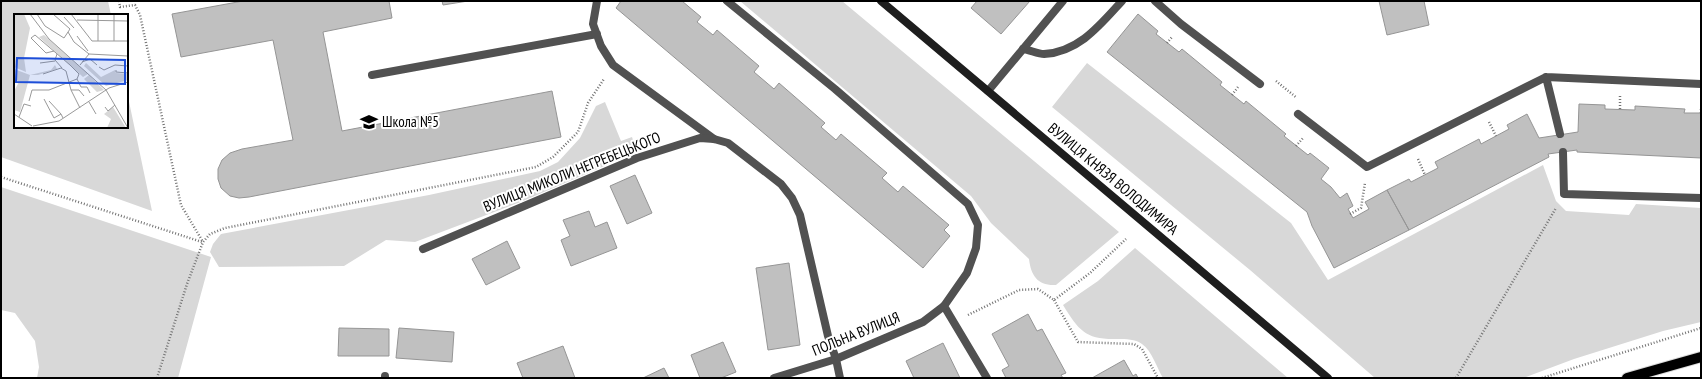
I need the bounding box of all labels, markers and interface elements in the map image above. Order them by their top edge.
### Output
inset map [14,14,128,128]
school or university icon: Школа №5 [359,112,379,132]
place label: Школа №5 [382,112,439,131]
street label: ВУЛИЦЯ КНЯЗЯ ВОЛОДИМИРА [1044,119,1183,239]
street label: ВУЛИЦЯ МИКОЛИ НЕГРЕБЕЦЬКОГО [480,127,663,216]
street label: ПОЛЬНА ВУЛИЦЯ [809,307,902,360]

